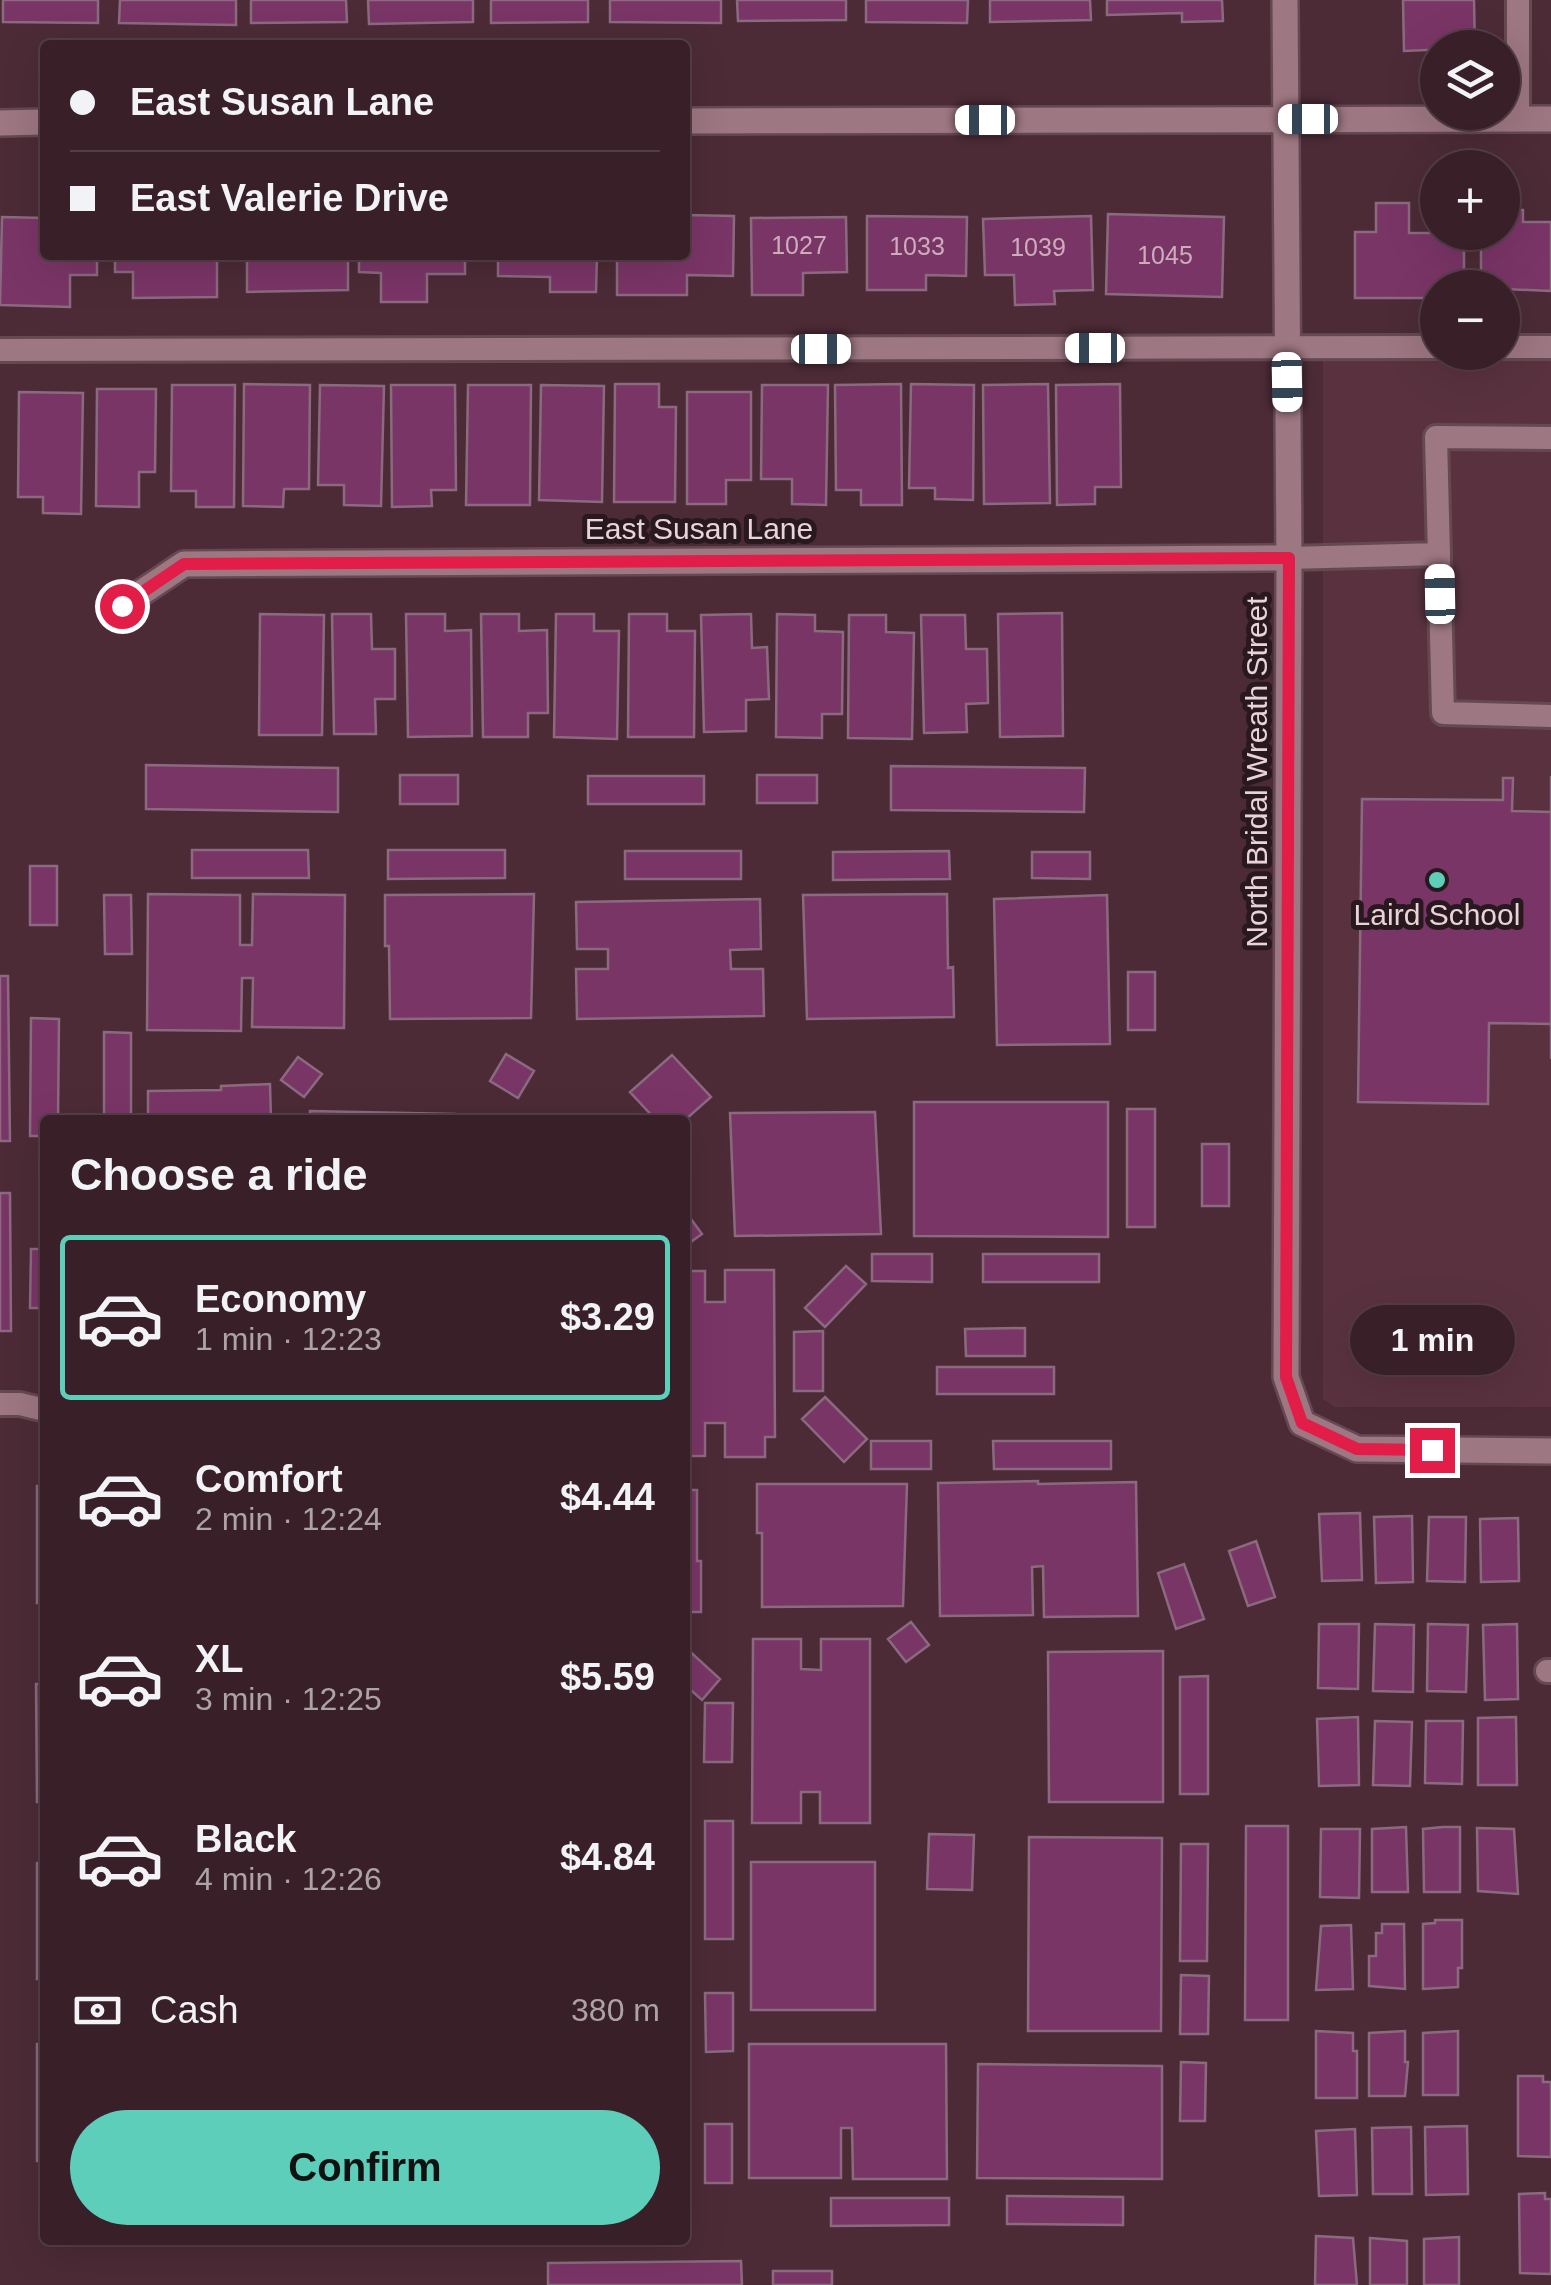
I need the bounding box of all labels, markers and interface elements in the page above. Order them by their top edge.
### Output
map controls [1420,30,1520,370]
button: layers [1420,30,1520,130]
text: East Susan Lane [130,81,434,123]
car [1278,104,1338,134]
car [955,105,1015,135]
button: + [1420,150,1520,250]
text: East Valerie Drive [130,177,449,219]
house number: 1027 [771,231,827,259]
house number: 1033 [889,232,945,260]
house number: 1039 [1010,233,1066,261]
house number: 1045 [1137,241,1193,269]
button: − [1420,270,1520,370]
car [1065,333,1125,363]
car [791,334,851,364]
car [1271,352,1303,412]
street label: East Susan Lane [585,512,813,545]
car [1424,564,1456,624]
route start [100,584,145,629]
street label: North Bridal Wreath Street [1240,596,1273,948]
marker: Laird School [1426,869,1448,891]
place label: Laird School [1354,898,1520,931]
text: Choose a ride [70,1149,368,1200]
icon: car [75,1273,165,1363]
text: Economy [195,1278,366,1320]
text: $3.29 [560,1296,655,1338]
callout: 1 min [1350,1305,1514,1375]
text: 1 min · 12:23 [195,1321,382,1357]
text: 1 min [1391,1322,1474,1358]
route end [1410,1428,1455,1473]
icon: car [75,1453,165,1543]
text: Comfort [195,1458,343,1500]
text: $4.44 [560,1476,655,1518]
text: 2 min · 12:24 [195,1501,382,1537]
icon: car [75,1633,165,1723]
text: XL [195,1638,244,1680]
text: $5.59 [560,1656,655,1698]
text: 3 min · 12:25 [195,1681,382,1717]
icon: car [75,1813,165,1903]
text: Black [195,1818,296,1860]
text: $4.84 [560,1836,655,1878]
text: 4 min · 12:26 [195,1861,382,1897]
icon: cash [70,1983,125,2038]
text: Cash [150,1989,239,2031]
text: 380 m [571,1992,660,2028]
button: Confirm [70,2110,660,2225]

